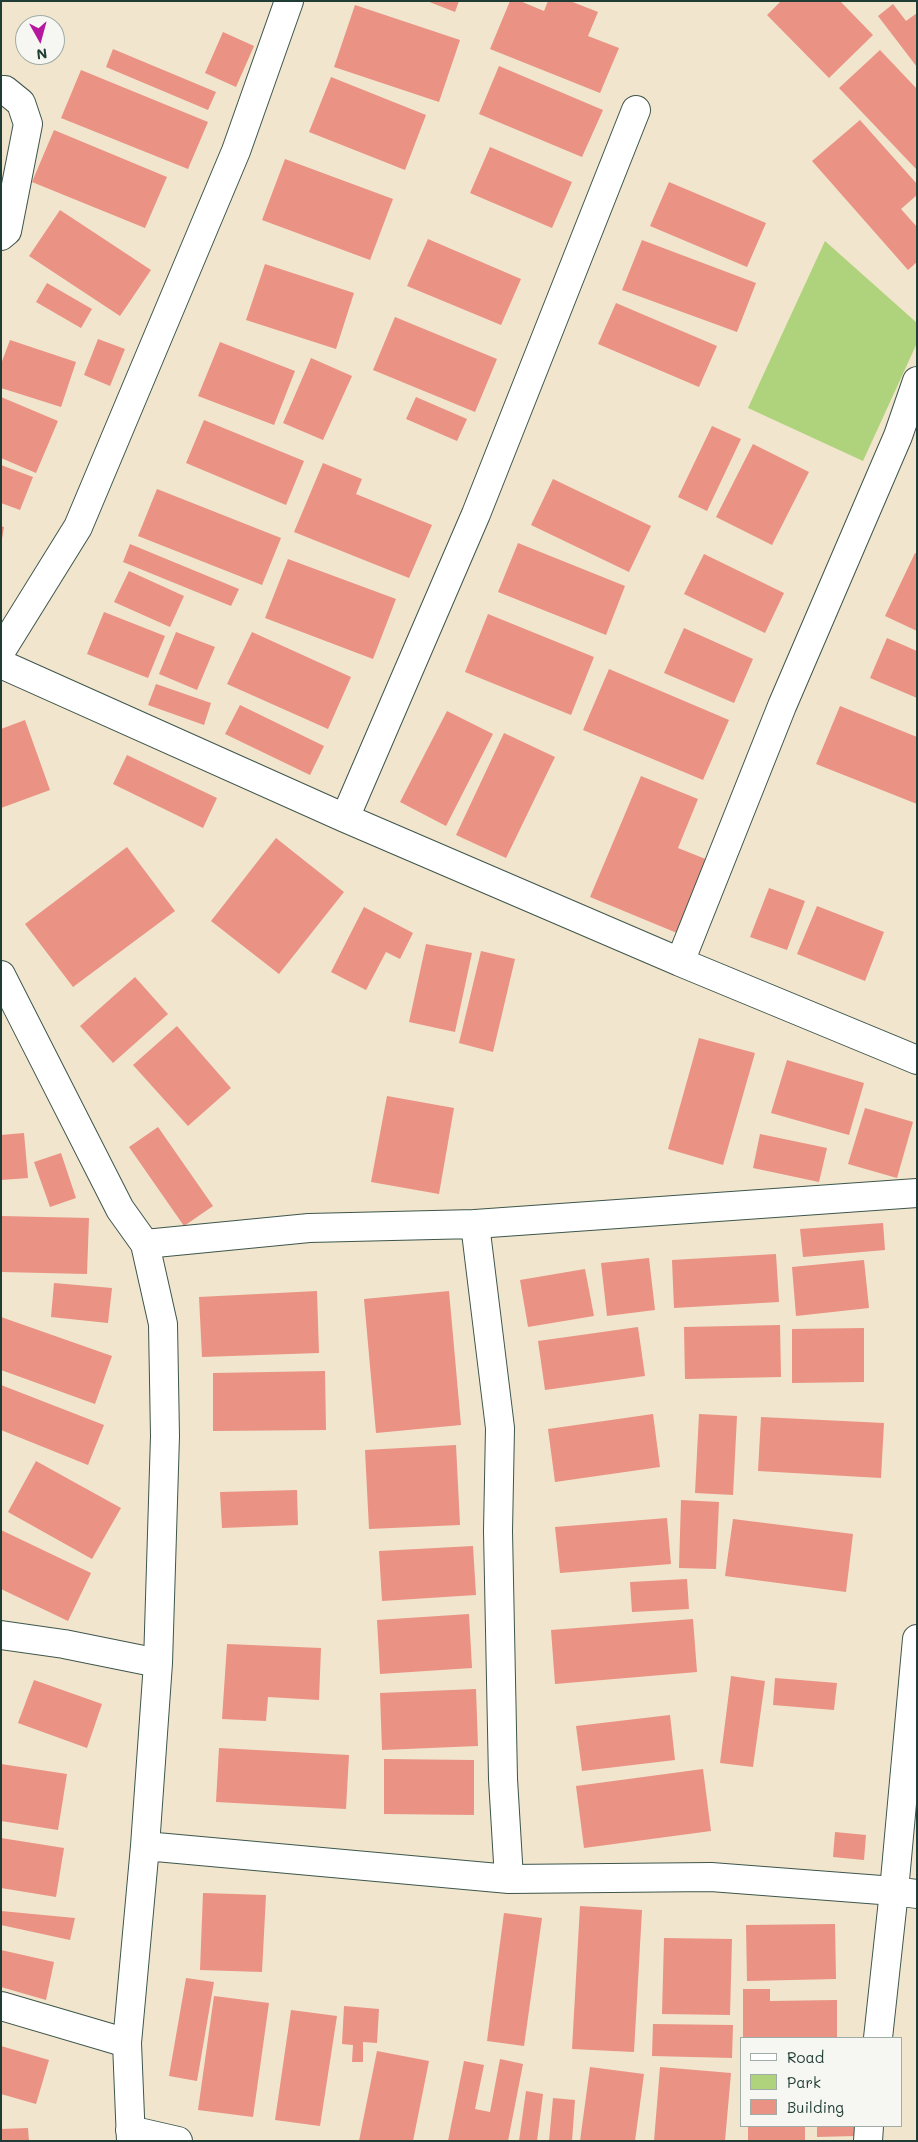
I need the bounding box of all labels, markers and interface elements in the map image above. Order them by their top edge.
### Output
north arrow [15,15,65,65]
text: N [35,44,48,64]
legend [740,2037,903,2127]
text: Road [787,2047,824,2067]
text: Park [787,2072,821,2092]
text: Building [787,2097,844,2117]

